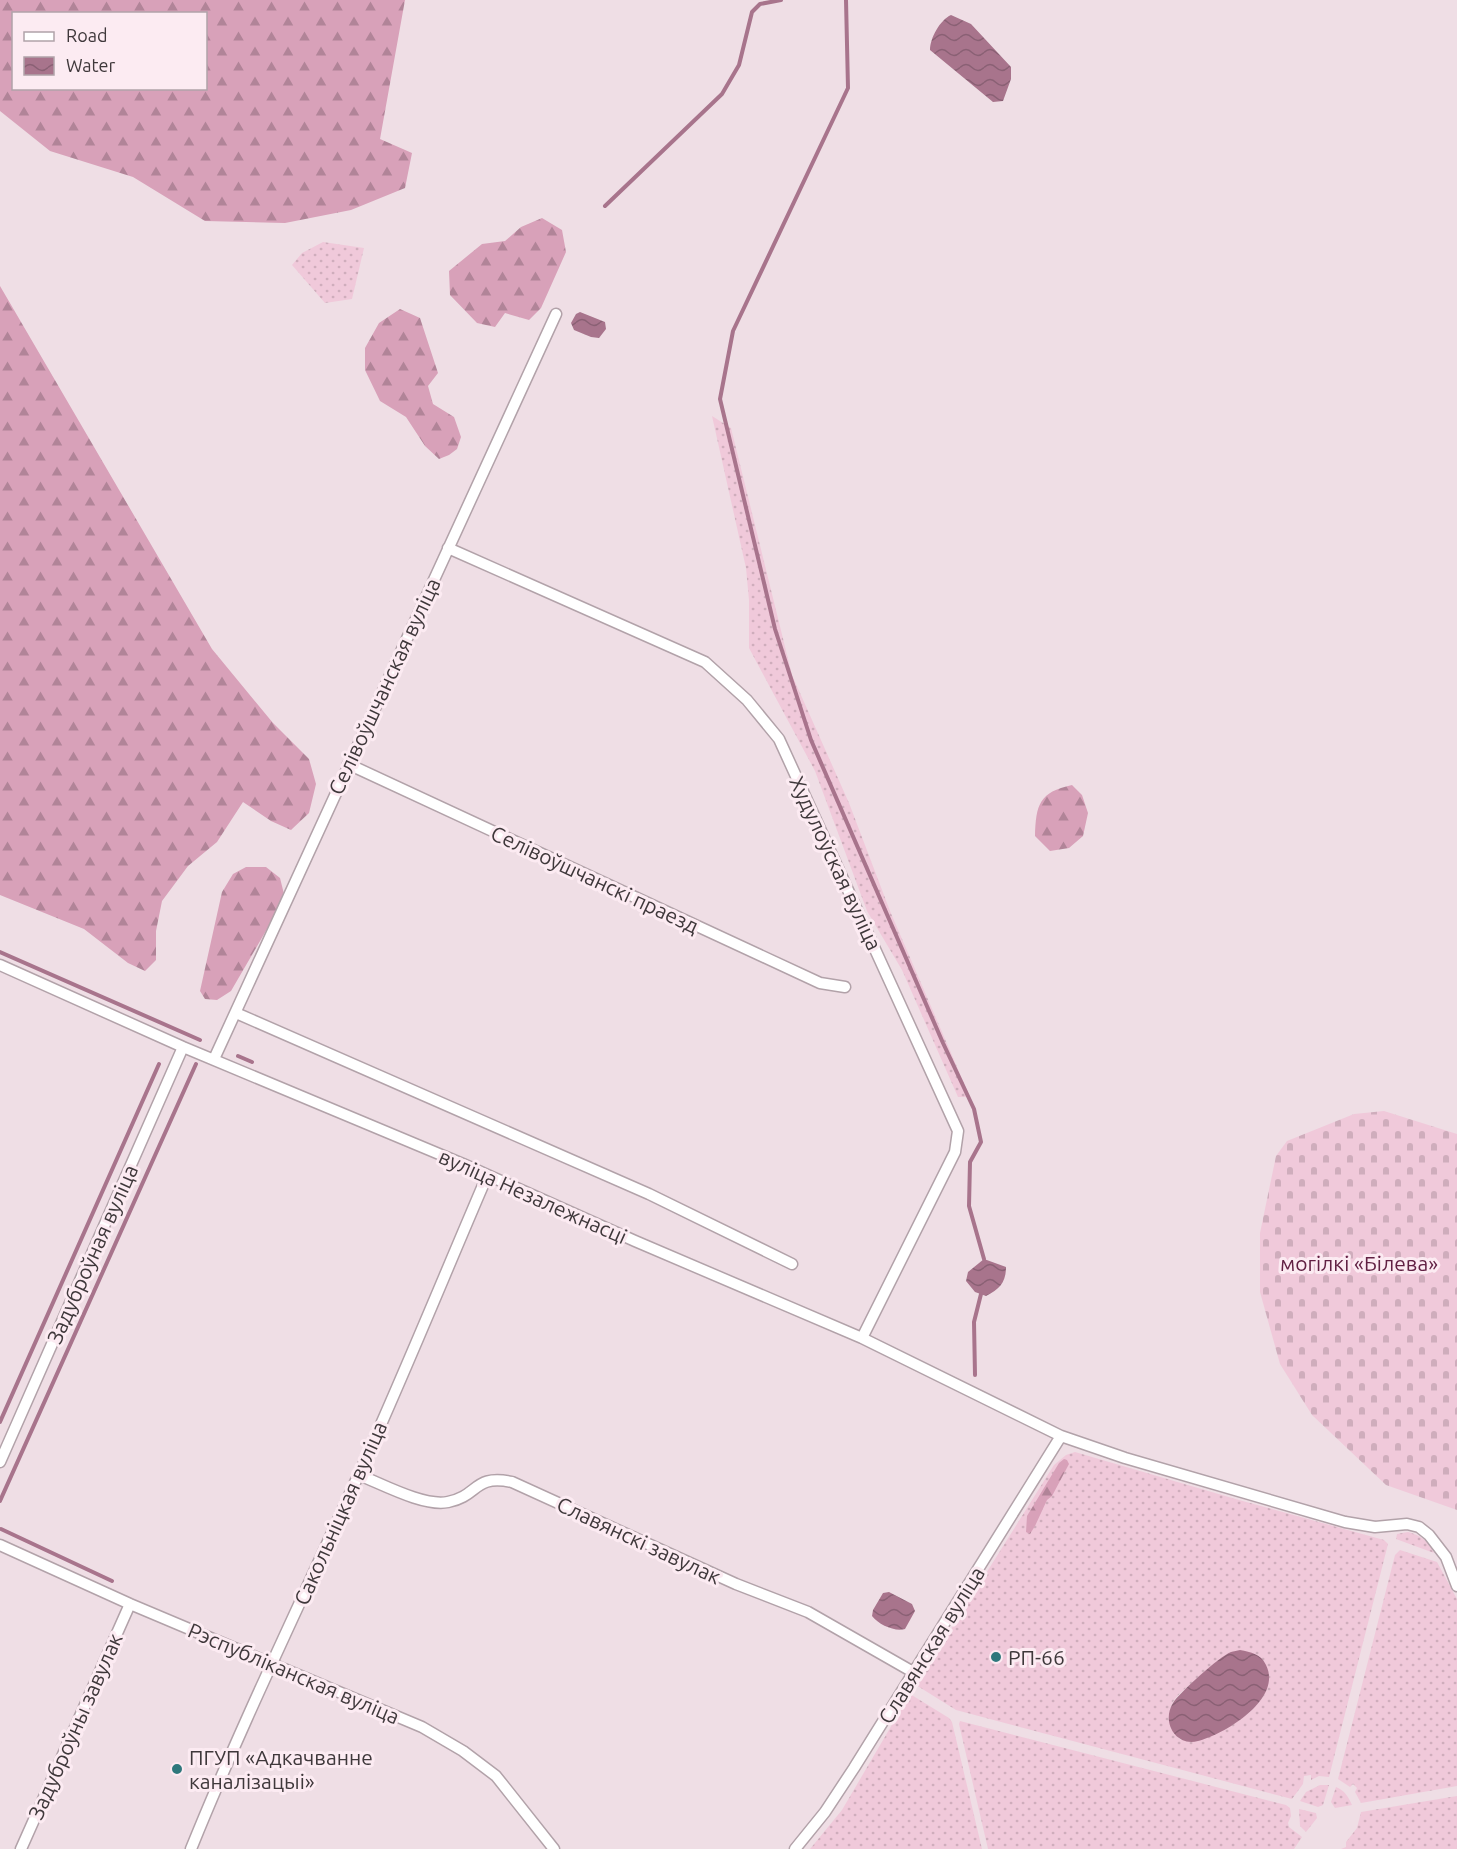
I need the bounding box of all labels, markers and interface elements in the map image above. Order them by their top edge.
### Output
legend [12,12,207,90]
text: Road [66,25,108,45]
text: Water [66,55,116,75]
street label: Селівоўшчанская вуліца [323,574,445,798]
street label: Худулоўская вуліца [785,772,887,954]
street label: Селівоўшчанскі праезд [487,820,703,938]
street label: вуліца Незалежнасці [435,1144,631,1248]
street label: Задуброўная вуліца [42,1161,142,1347]
park label: могілкі «Білева» [1280,1251,1438,1275]
street label: Сакольніцкая вуліца [289,1417,391,1609]
street label: Славянскі завулак [553,1491,725,1589]
street label: Славянская вуліца [873,1562,989,1728]
street label: Рэспубліканская вуліца [185,1618,403,1728]
street label: Задуброўны завулак [23,1629,127,1823]
place label: РП-66 [1008,1645,1065,1669]
marker: РП-66 [989,1650,1003,1664]
place label: ПГУП «Адкачванне каналізацыі» [189,1745,373,1793]
marker: ПГУП «Адкачванне каналізацыі» [170,1762,184,1776]

